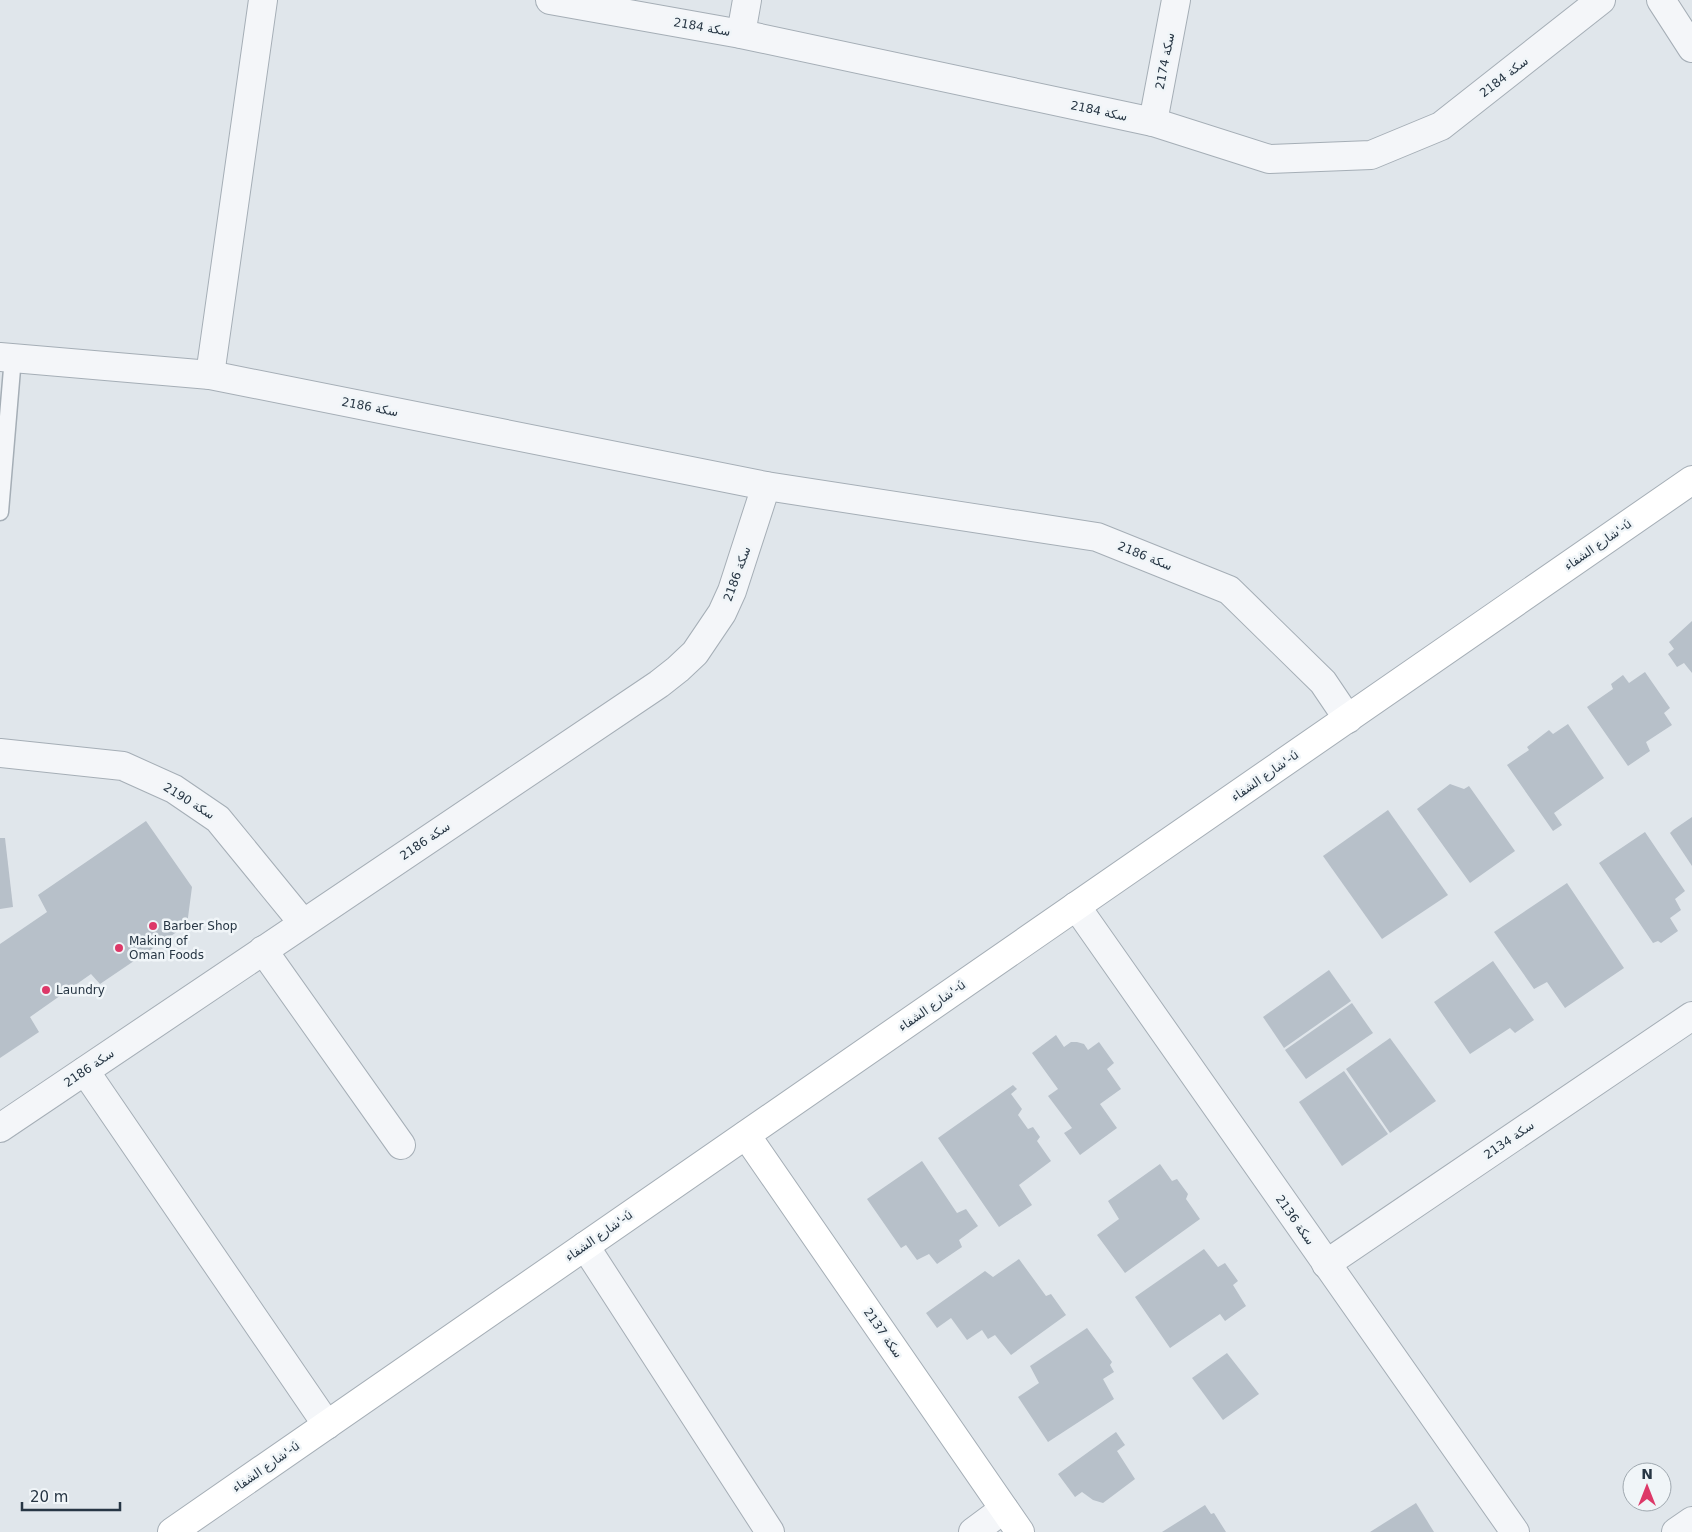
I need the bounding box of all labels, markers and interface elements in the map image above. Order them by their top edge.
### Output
street label: سكة 2184 [672,15,732,39]
street label: سكة 2174 [1153,31,1177,91]
street label: سكة 2184 [1477,54,1531,100]
street label: سكة 2184 [1069,98,1129,124]
street label: سكة 2186 [340,395,400,419]
street label: شارع الشفاء'-ú [1562,517,1635,574]
street label: سكة 2186 [1116,539,1174,573]
street label: سكة 2186 [721,545,753,603]
street label: شارع الشفاء'-ú [1229,748,1302,805]
street label: سكة 2190 [161,780,217,822]
street label: سكة 2186 [397,819,453,863]
place label: Barber Shop [163,919,237,933]
marker: Barber Shop [147,920,159,932]
place label: Making of Oman Foods [129,934,204,962]
marker: Making of Oman Foods [113,942,125,954]
street label: شارع الشفاء'-ú [896,978,969,1035]
place label: Laundry [56,983,105,997]
marker: Laundry [40,984,52,996]
street label: سكة 2186 [61,1046,117,1090]
street label: سكة 2134 [1481,1118,1537,1162]
street label: سكة 2136 [1273,1192,1317,1248]
street label: شارع الشفاء'-ú [563,1208,636,1265]
street label: سكة 2137 [861,1305,905,1361]
street label: شارع الشفاء'-ú [230,1439,303,1496]
north arrow [1622,1462,1672,1512]
text: N [1641,1466,1653,1482]
scale bar [22,1480,120,1512]
text: 20 m [30,1488,68,1506]

